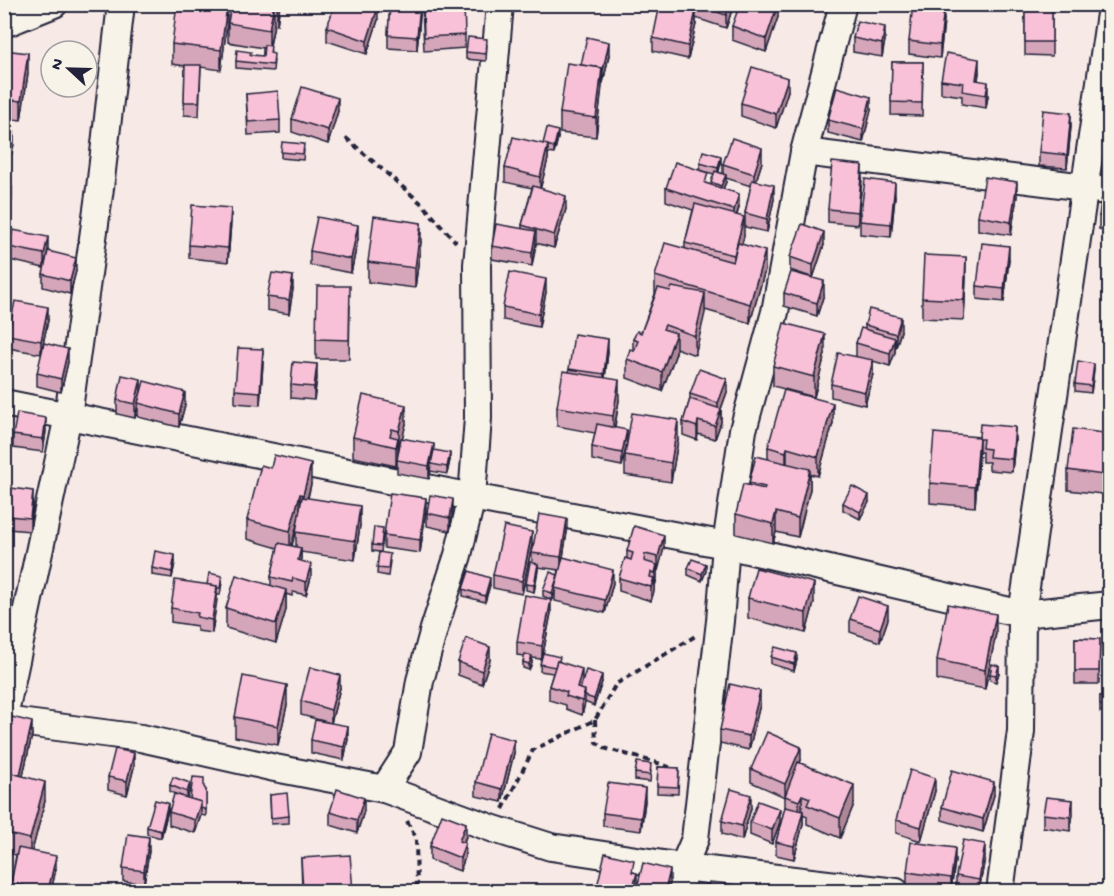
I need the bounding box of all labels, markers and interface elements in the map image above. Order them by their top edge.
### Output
north arrow [39,39,99,99]
text: N [48,56,69,73]

